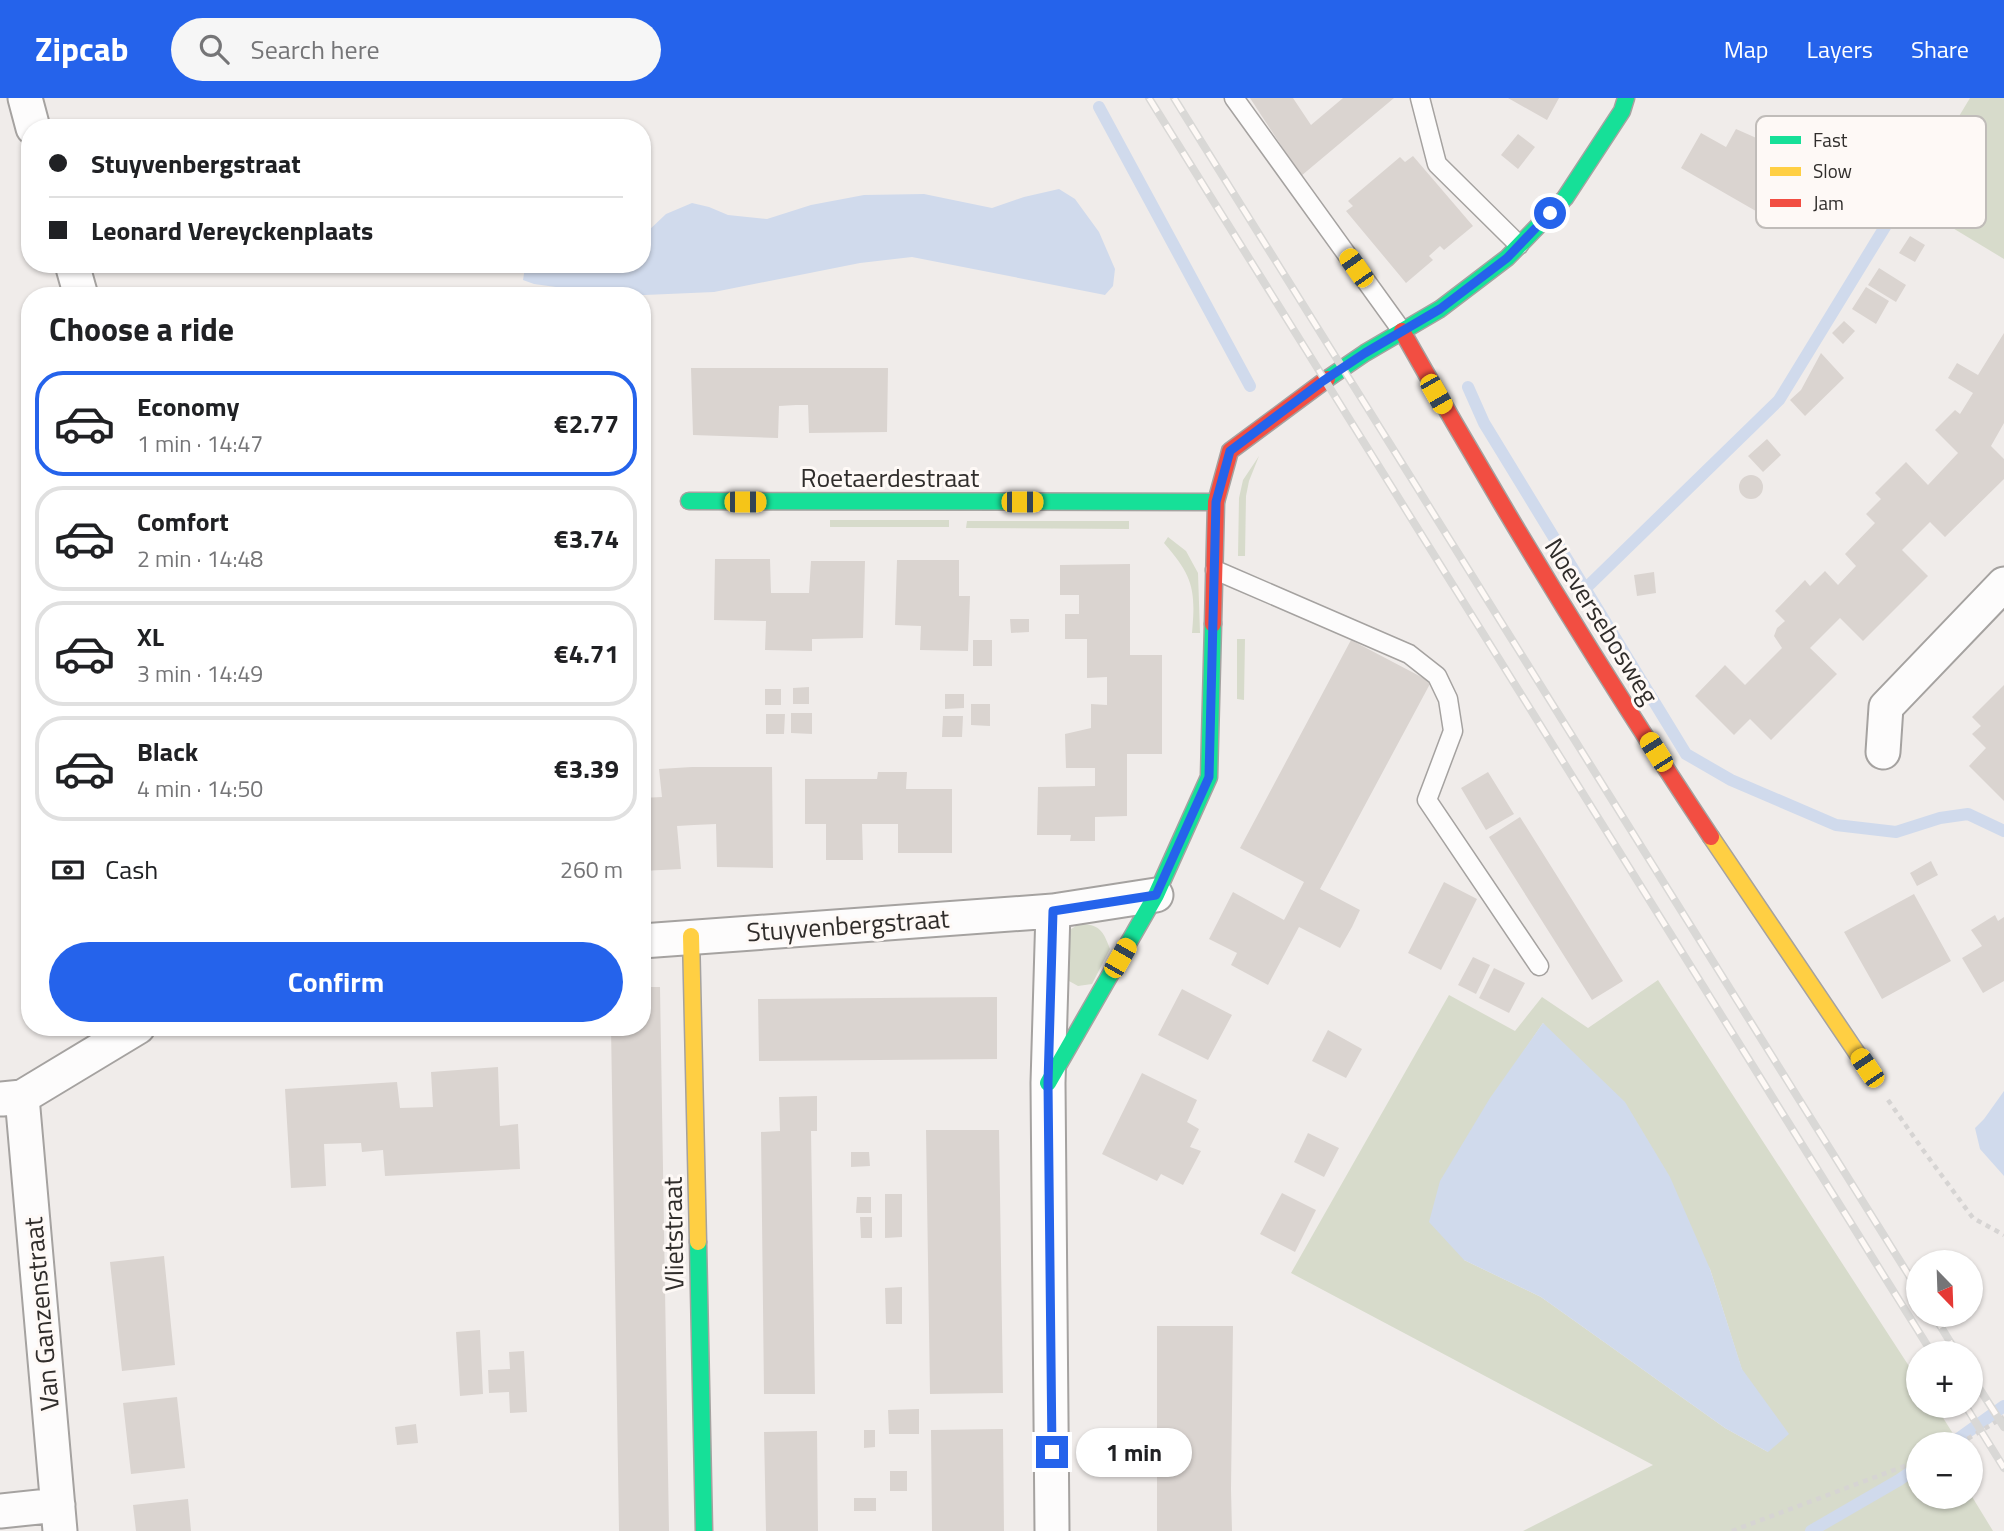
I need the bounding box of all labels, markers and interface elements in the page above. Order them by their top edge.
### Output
search box [171,18,661,81]
text: Zipcab [35,24,129,74]
icon: search [195,30,233,68]
text: Search here [251,30,380,69]
text: Map [1724,31,1769,67]
text: Layers [1807,31,1873,67]
text: Share [1911,31,1969,67]
legend [1756,116,1986,228]
text: Fast [1813,125,1848,154]
text: Stuyvenbergstraat [91,144,301,183]
text: Slow [1813,156,1852,185]
text: Jam [1813,188,1844,217]
route start [1534,197,1566,229]
text: Leonard Vereyckenplaats [91,211,373,250]
car [1336,245,1377,291]
text: Choose a ride [49,305,234,353]
car [1417,371,1456,417]
text: Economy [137,387,239,426]
icon: car [53,392,116,455]
text: €2.77 [554,404,619,443]
text: 1 min · 14:47 [137,426,263,461]
street label: Roetaerdestraat [801,458,979,497]
car [725,492,767,513]
car [1002,492,1044,513]
text: Comfort [137,502,229,541]
icon: car [53,507,116,570]
text: €3.74 [554,519,619,558]
street label: Noeversebosweg [1535,530,1669,712]
text: 2 min · 14:48 [137,541,263,576]
text: XL [137,617,164,656]
icon: car [53,622,116,685]
text: €4.71 [554,634,619,673]
text: 3 min · 14:49 [137,656,263,691]
car [1636,729,1677,775]
text: Black [137,732,198,771]
icon: car [53,737,116,800]
text: €3.39 [554,749,619,788]
text: 4 min · 14:50 [137,771,263,806]
text: Cash [105,850,158,889]
icon: cash [49,851,87,889]
text: 260 m [560,852,623,887]
street label: Stuyvenbergstraat [745,898,951,952]
car [1101,935,1140,981]
button: Confirm [49,942,623,1022]
car [1847,1045,1888,1091]
street label: Vlietstraat [653,1176,693,1292]
street label: Van Ganzenstraat [13,1215,69,1413]
north arrow [1906,1250,1983,1326]
map controls [1906,1250,1983,1509]
button: + [1906,1341,1983,1418]
callout: 1 min [1076,1428,1192,1476]
button: − [1906,1432,1983,1509]
text: 1 min [1106,1435,1162,1470]
route end [1036,1436,1068,1468]

